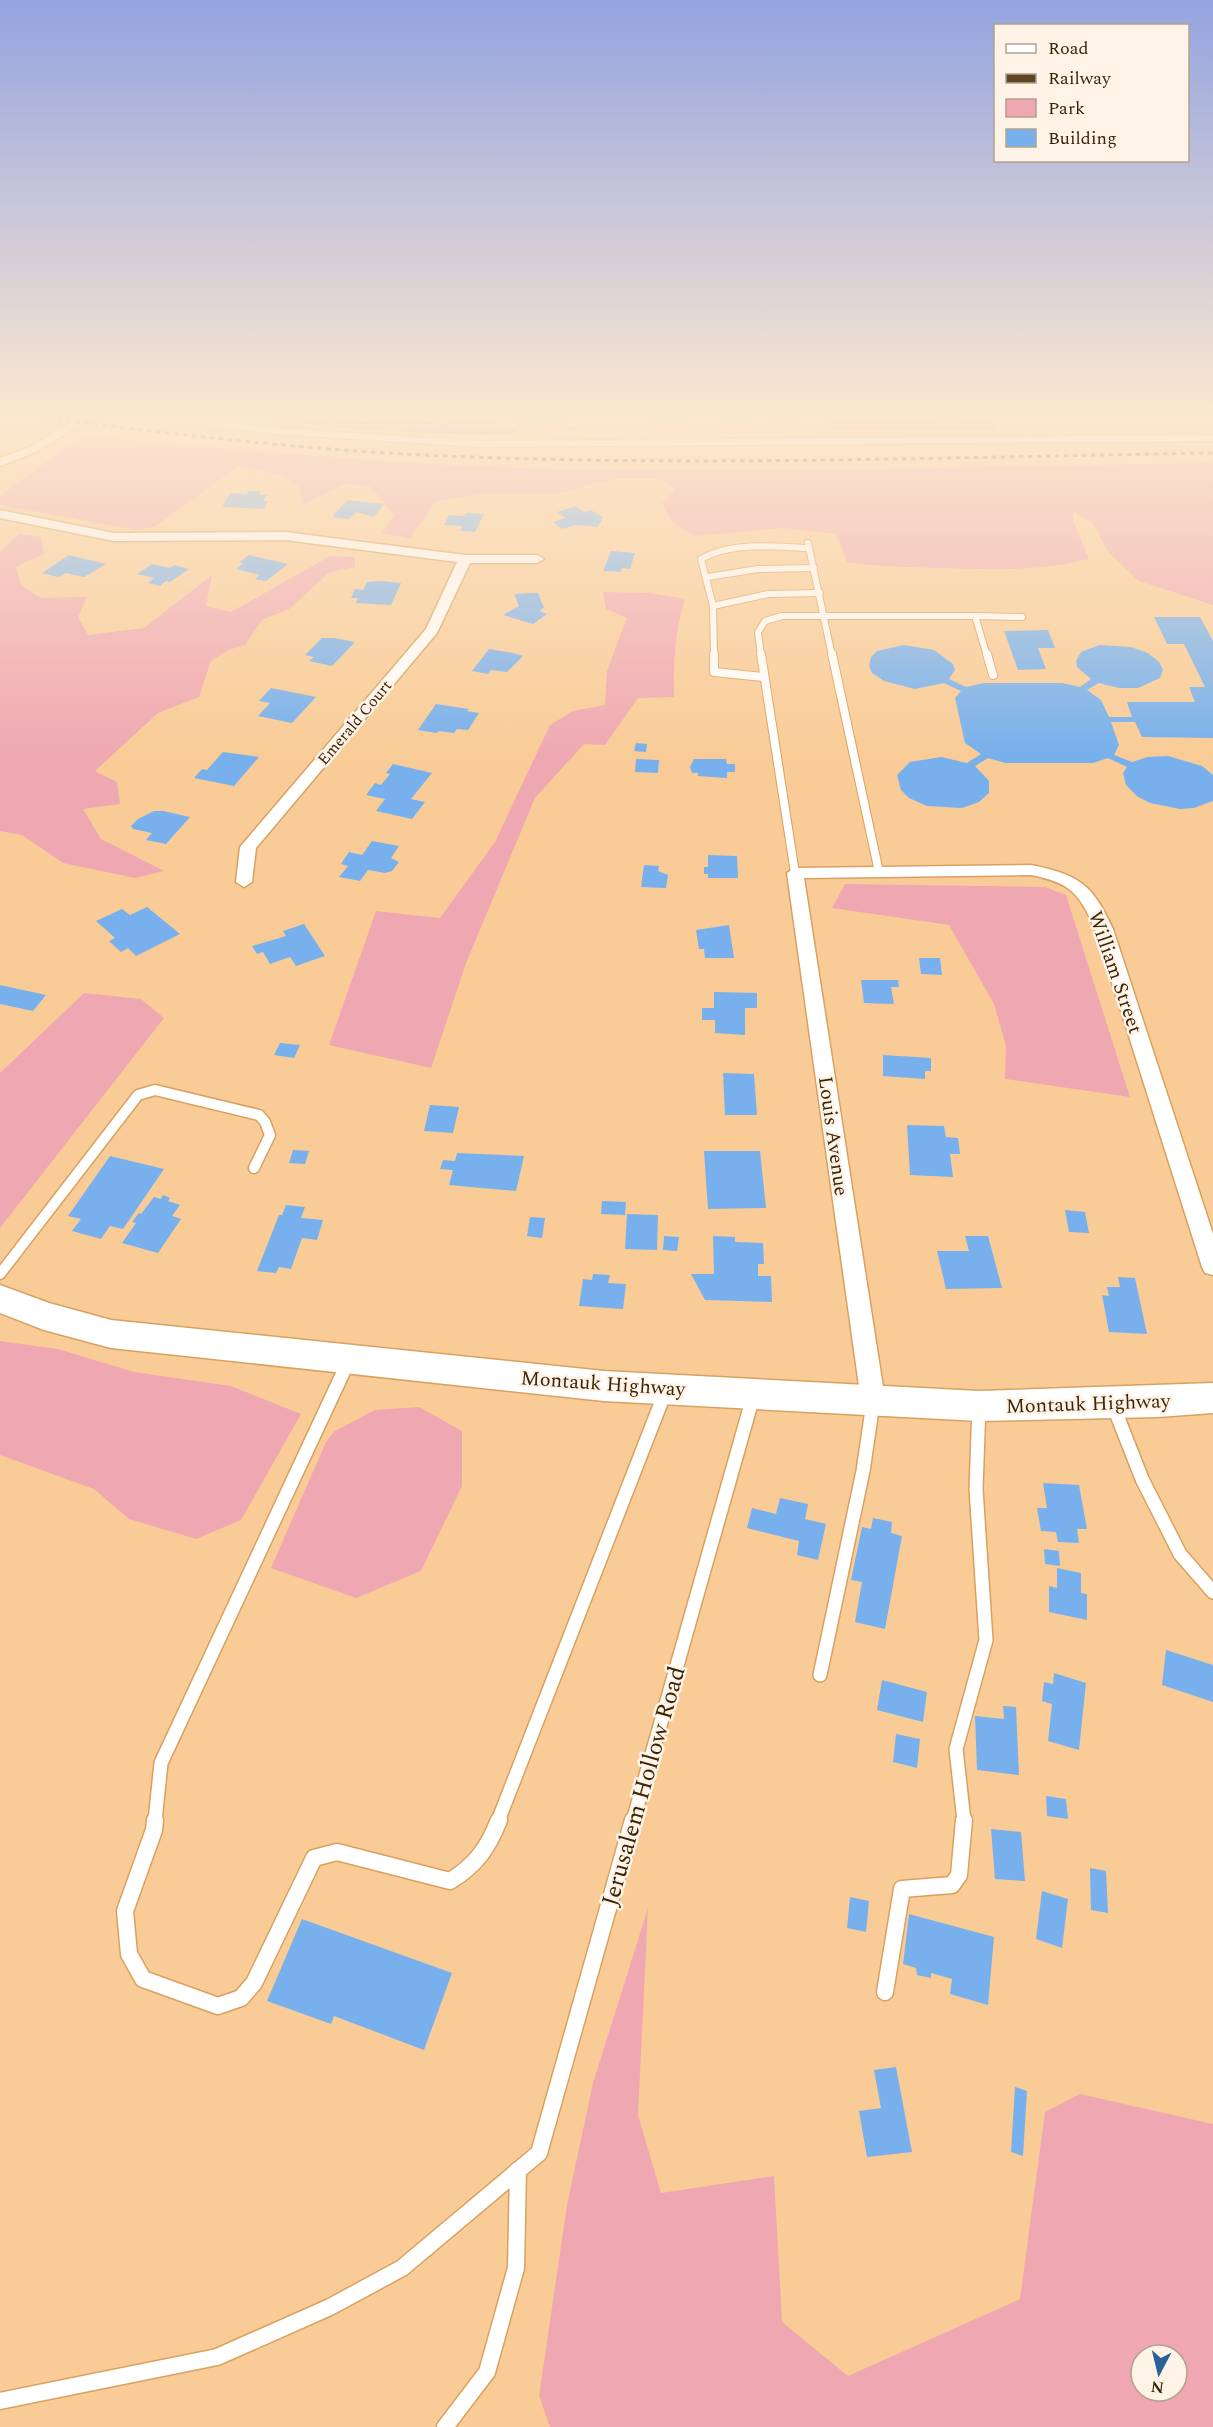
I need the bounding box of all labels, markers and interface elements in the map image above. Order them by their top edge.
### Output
legend [994,24,1189,162]
text: Road [1048,35,1089,62]
text: Railway [1048,65,1112,92]
text: Park [1048,95,1085,122]
text: Building [1048,125,1117,152]
street label: Emerald Court [312,674,398,771]
street label: William Street [1080,907,1150,1038]
street label: Louis Avenue [810,1074,856,1198]
street label: Montauk Highway [520,1363,688,1405]
street label: Montauk Highway [1005,1386,1172,1422]
street label: Jerusalem Hollow Road [592,1662,696,1911]
north arrow [1129,2343,1189,2403]
text: N [1149,2374,1165,2400]

